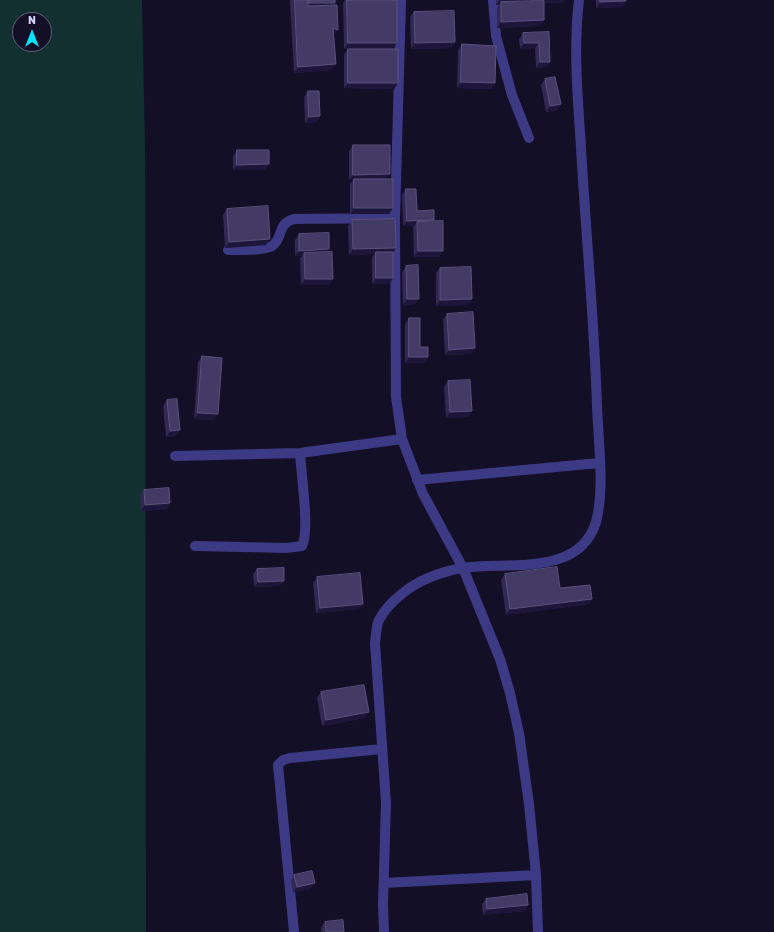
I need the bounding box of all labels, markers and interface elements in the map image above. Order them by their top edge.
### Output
north arrow [12,12,52,52]
text: N [28,14,36,27]

